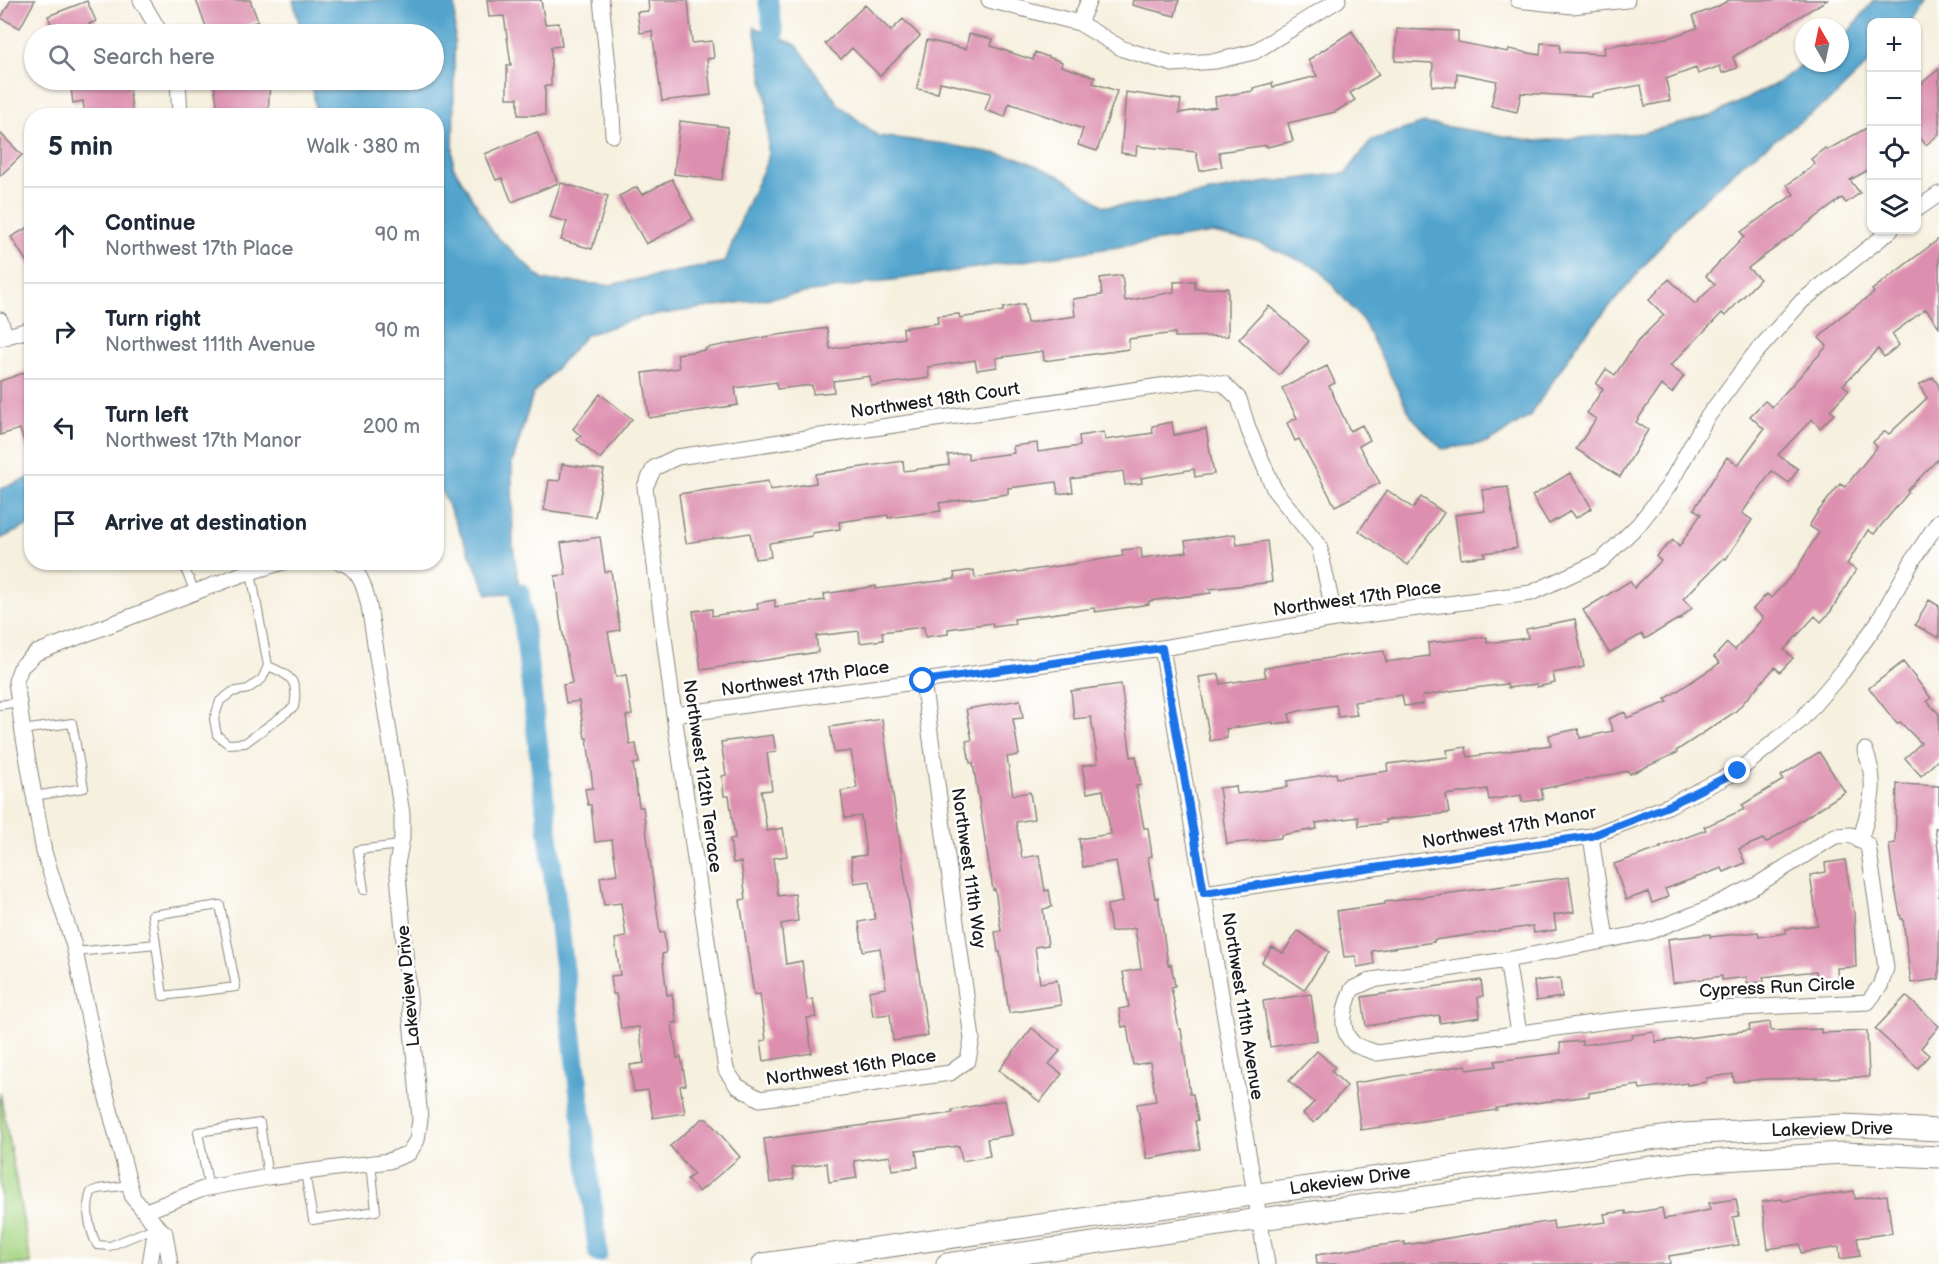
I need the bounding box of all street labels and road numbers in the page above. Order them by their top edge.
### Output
street label: Northwest 18th Court [849,378,1021,423]
street label: Northwest 17th Place [1272,576,1443,621]
street label: Northwest 17th Place [720,656,891,701]
street label: Northwest 112th Terrace [679,678,726,874]
street label: Northwest 111th Way [947,786,990,951]
street label: Northwest 17th Manor [1420,802,1598,853]
street label: Northwest 111th Avenue [1217,911,1268,1102]
street label: Lakeview Drive [393,924,424,1048]
street label: Cypress Run Circle [1699,973,1856,1002]
street label: Northwest 16th Place [765,1045,938,1090]
street label: Lakeview Drive [1771,1118,1893,1141]
street label: Lakeview Drive [1288,1162,1412,1199]

